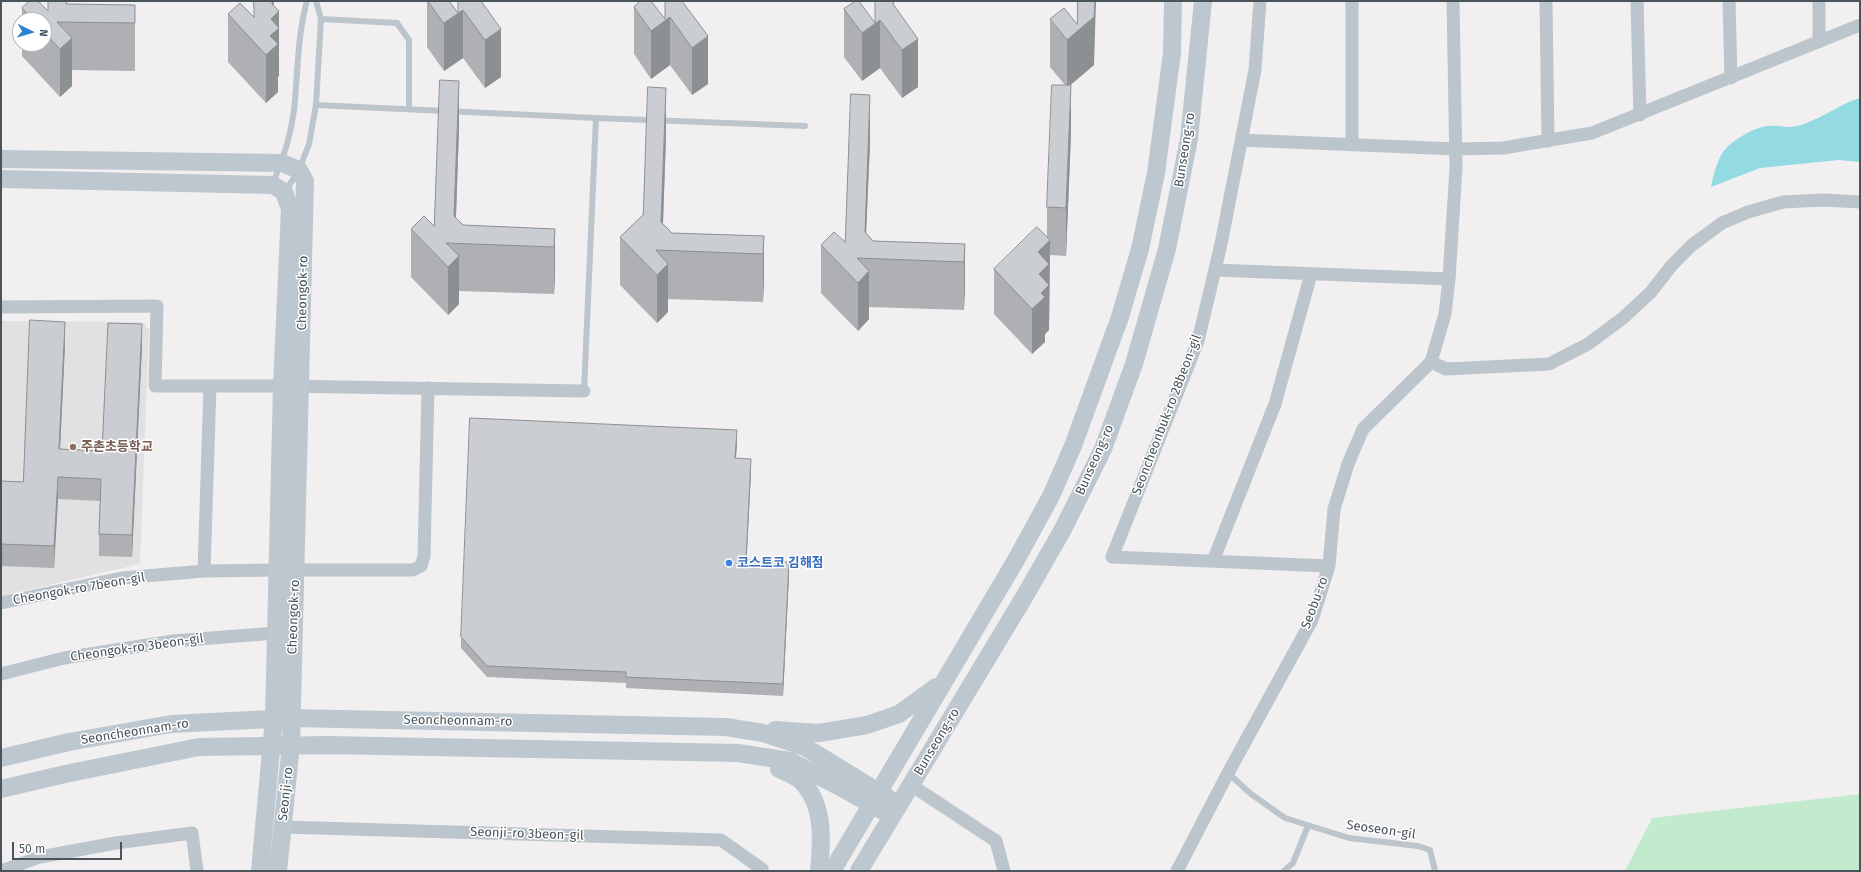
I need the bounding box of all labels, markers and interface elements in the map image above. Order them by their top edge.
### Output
north arrow [12,12,52,52]
text: N [37,29,50,37]
street label: Bunseong-ro [1171,111,1199,189]
street label: Cheongok-ro [295,255,311,331]
street label: Seoncheonbuk-ro 28beon-gil [1129,332,1205,498]
street label: Bunseong-ro [1073,422,1117,498]
place label: 주촌초등학교 [81,439,153,455]
marker: 주촌초등학교 [68,442,78,452]
place label: 코스트코 김해점 [737,555,824,571]
marker: 코스트코 김해점 [724,558,734,568]
street label: Cheongok-ro 7beon-gil [12,570,146,608]
street label: Seobu-ro [1298,575,1332,631]
street label: Cheongok-ro [285,579,303,655]
street label: Cheongok-ro 3beon-gil [69,631,205,665]
street label: Bunseong-ro [911,706,963,778]
street label: Seoncheonnam-ro [403,712,513,730]
street label: Seoncheonnam-ro [80,716,190,748]
street label: Seonji-ro [275,766,297,822]
street label: Seoseon-gil [1345,817,1417,843]
street label: Seonji-ro 3beon-gil [470,824,584,844]
scale bar [14,834,124,860]
text: 50 m [19,842,45,856]

